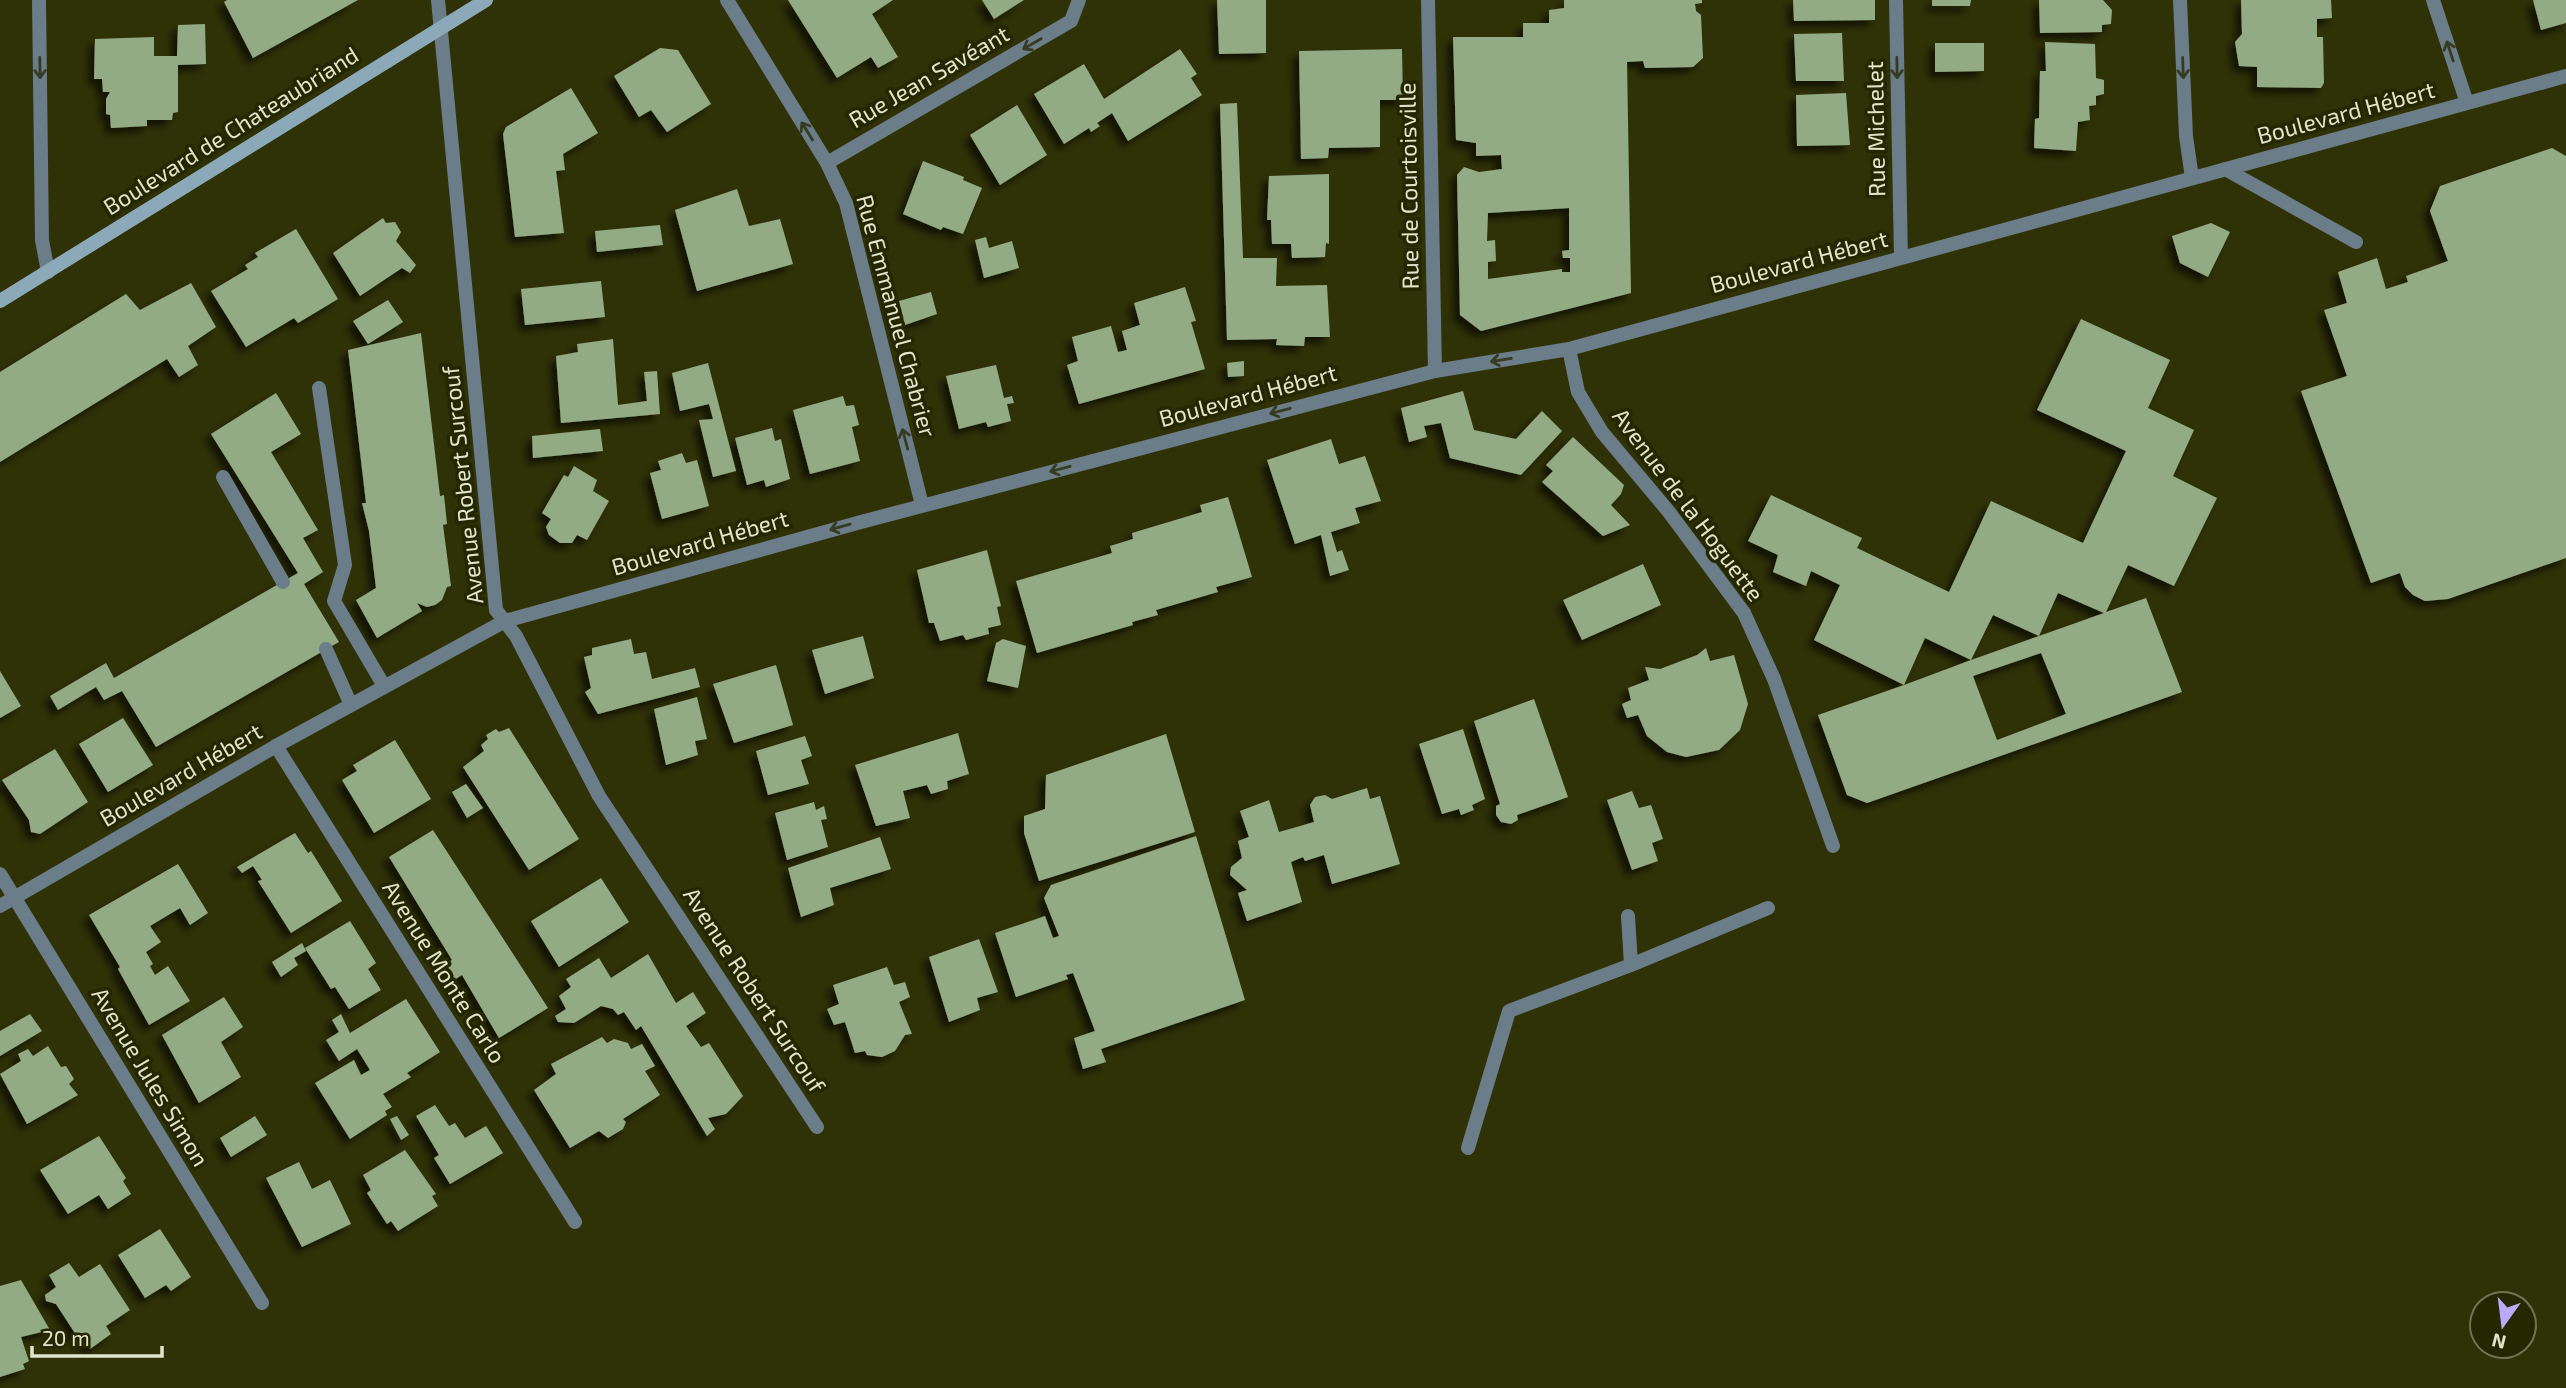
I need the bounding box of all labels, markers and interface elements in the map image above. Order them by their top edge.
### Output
street label: Rue Jean Savéant [843,19,1014,133]
one-way arrow [1022,37,1042,51]
street label: Boulevard de Chateaubriand [98,40,363,220]
one-way arrow [2443,41,2455,63]
one-way arrow [33,56,47,79]
one-way arrow [1891,56,1904,79]
one-way arrow [2176,56,2189,79]
street label: Rue Michelet [1860,61,1890,197]
street label: Boulevard Hébert [2254,75,2438,149]
street label: Rue de Courtoisville [1392,82,1424,290]
one-way arrow [800,121,814,141]
street label: Rue Emmanuel Chabrier [851,192,943,440]
street label: Boulevard Hébert [1707,224,1891,298]
one-way arrow [1490,354,1513,367]
street label: Boulevard Hébert [1156,358,1340,432]
street label: Avenue Robert Surcouf [435,364,488,605]
street label: Avenue de la Hoguette [1607,403,1770,606]
one-way arrow [1269,405,1292,418]
one-way arrow [898,428,911,450]
one-way arrow [1049,463,1072,476]
street label: Boulevard Hébert [608,503,792,581]
one-way arrow [829,522,851,535]
street label: Boulevard Hébert [94,716,267,832]
street label: Avenue Monte Carlo [377,875,512,1068]
street label: Avenue Robert Surcouf [678,882,832,1098]
street label: Avenue Jules Simon [86,982,215,1171]
north arrow [2468,1290,2538,1360]
scale bar [32,1314,161,1358]
text: 20 m [42,1325,90,1350]
text: N [2489,1329,2508,1355]

